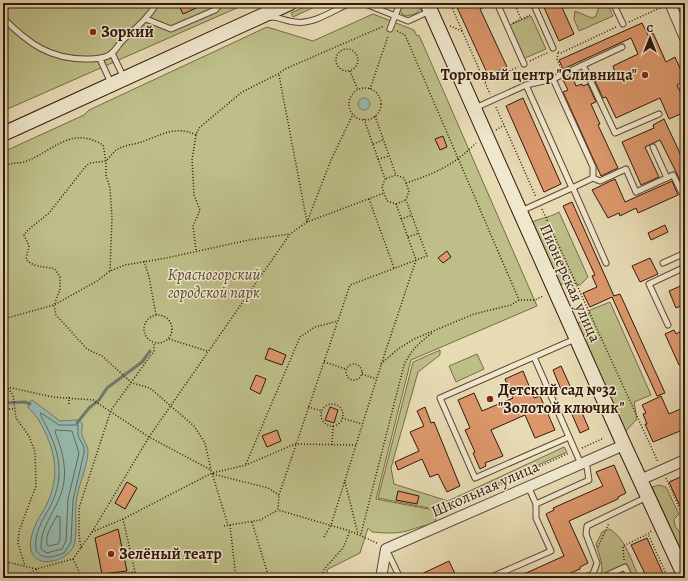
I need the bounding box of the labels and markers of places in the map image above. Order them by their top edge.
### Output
place label: Зоркий [101,21,154,43]
marker: Зоркий [88,27,98,37]
place label: Торговый центр "Сливница" [441,64,637,86]
marker: Торговый центр "Сливница" [640,70,650,80]
place label: Детский сад №32 "Золотой ключик" [498,379,625,419]
marker: Детский сад №32 "Золотой ключик" [485,394,495,404]
place label: Зелёный театр [119,543,222,565]
marker: Зелёный театр [106,549,116,559]

